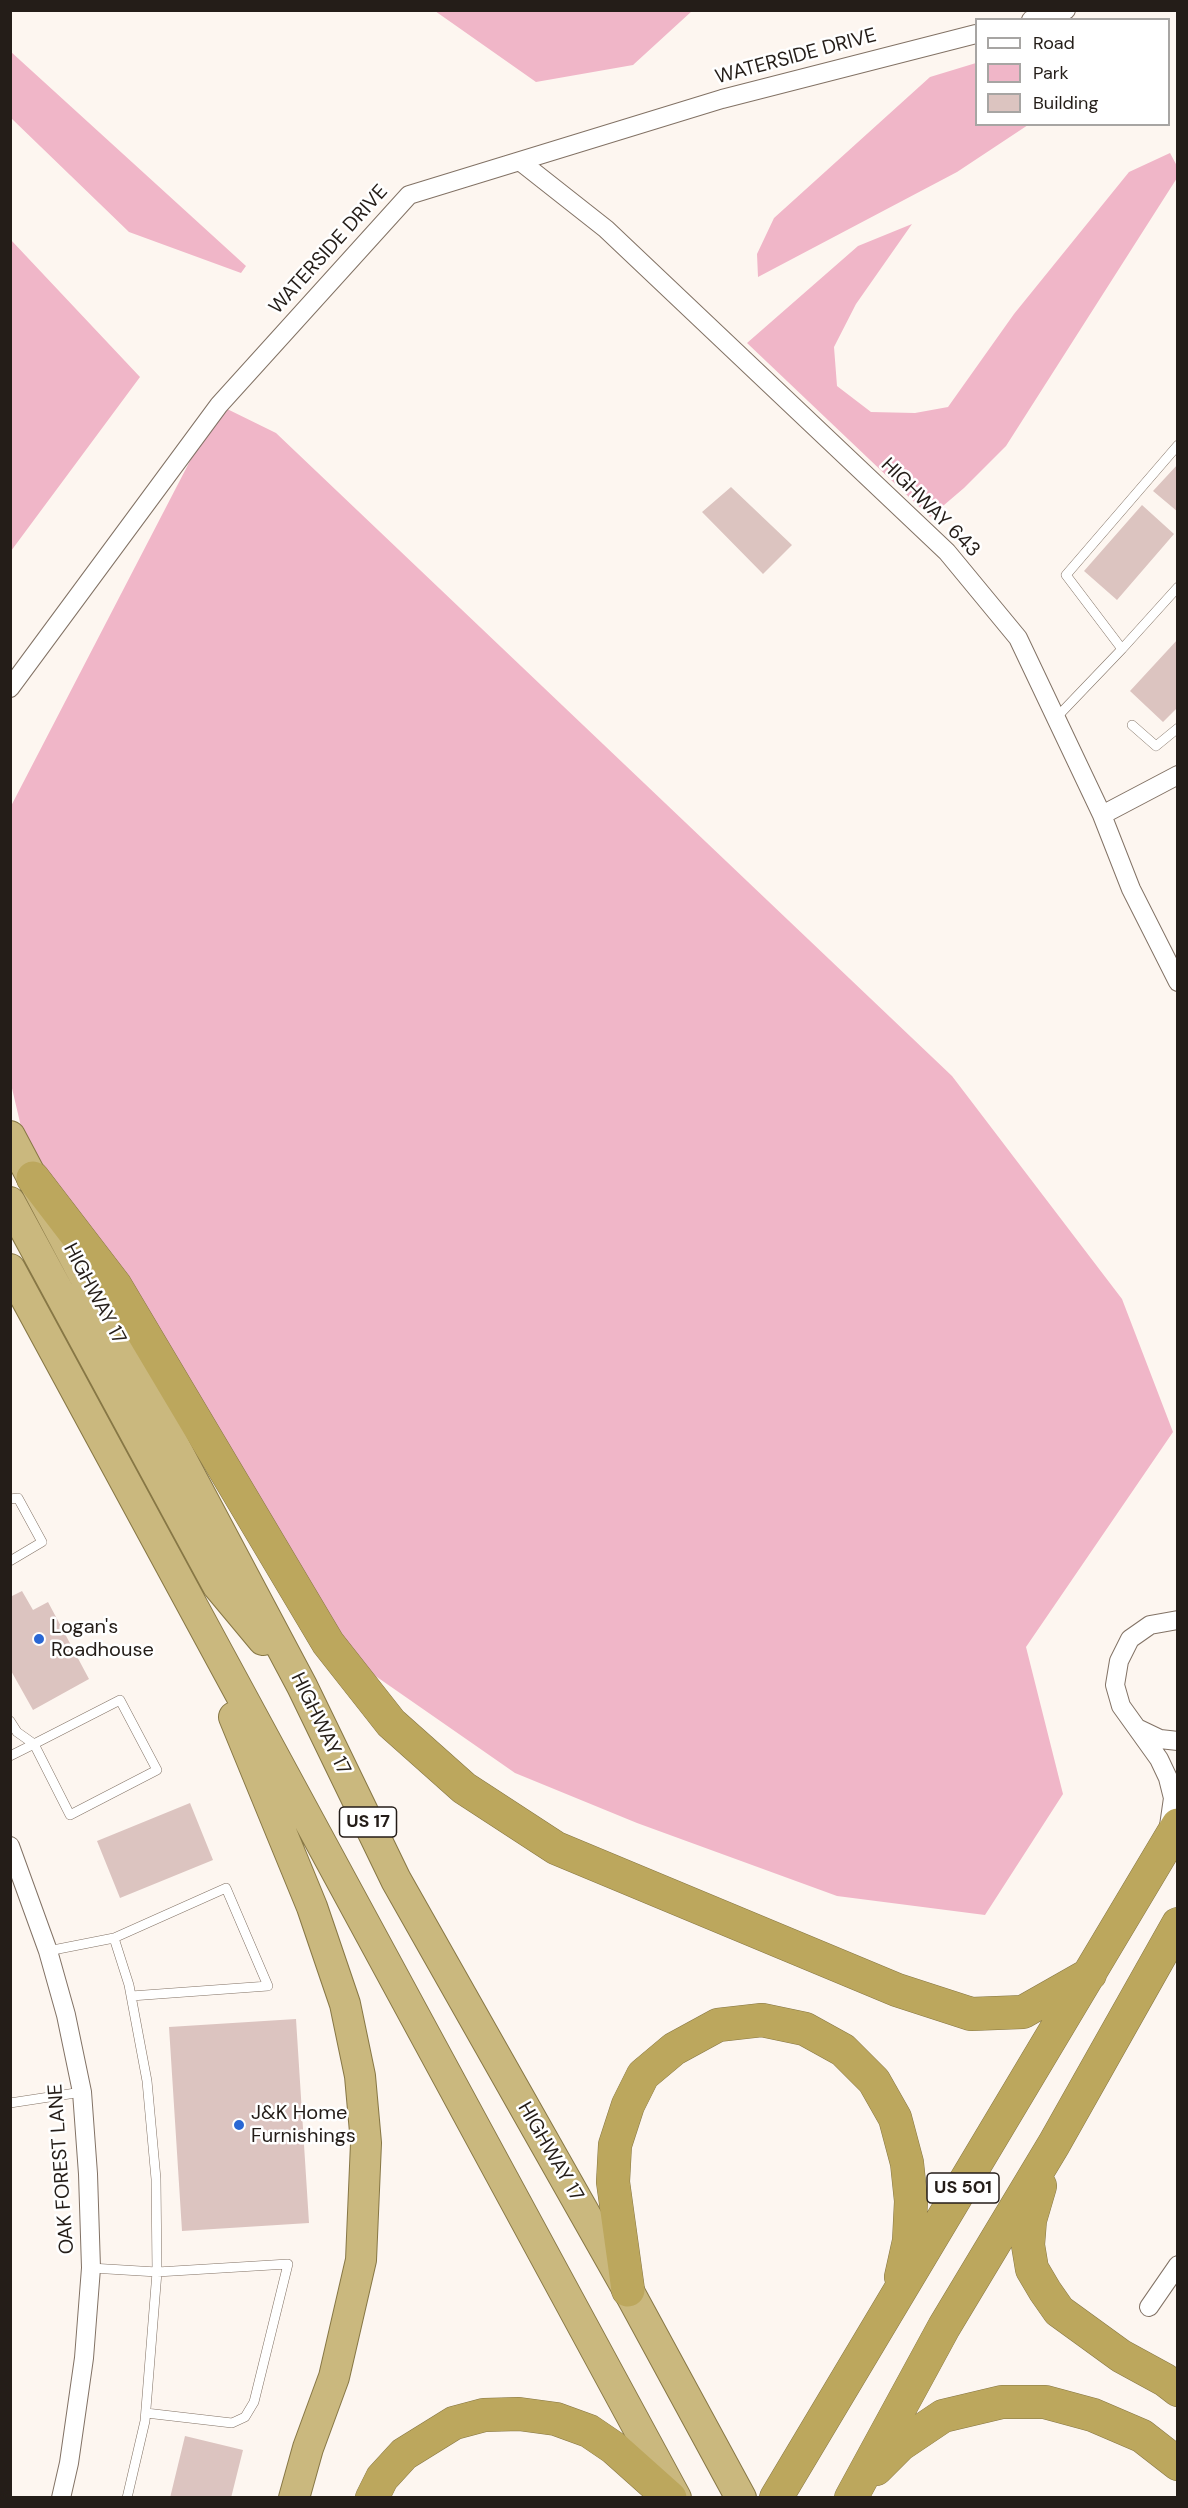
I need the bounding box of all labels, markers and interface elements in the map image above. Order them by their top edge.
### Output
legend [975,18,1170,126]
street label: WATERSIDE DRIVE [713,24,879,90]
text: Road [1033,31,1075,55]
text: Park [1033,61,1069,85]
text: Building [1033,91,1098,115]
street label: WATERSIDE DRIVE [265,180,393,320]
street label: HIGHWAY 643 [875,453,985,563]
street label: HIGHWAY 17 [57,1239,131,1349]
place label: Logan's Roadhouse [51,1616,154,1663]
marker: Logan's Roadhouse [32,1632,46,1646]
street label: HIGHWAY 17 [285,1669,355,1779]
road number: US 17 [340,1807,397,1837]
street label: OAK FOREST LANE [44,2083,80,2255]
street label: HIGHWAY 17 [512,2098,588,2206]
place label: J&K Home Furnishings [251,2102,356,2149]
marker: J&K Home Furnishings [232,2118,246,2132]
road number: US 501 [927,2173,999,2203]

